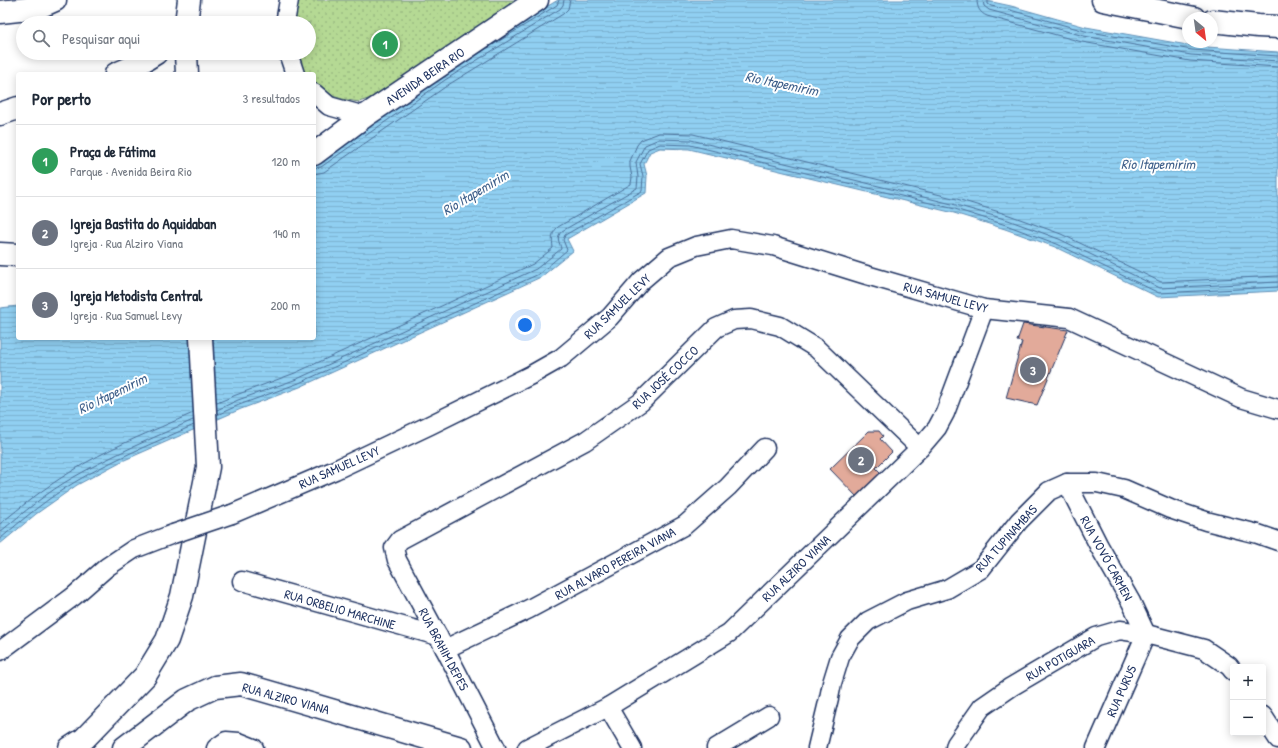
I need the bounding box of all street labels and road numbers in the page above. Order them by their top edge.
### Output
street label: AVENIDA BEIRA RIO [382,43,468,109]
street label: RUA SAMUEL LEVY [580,269,655,343]
street label: RUA SAMUEL LEVY [902,277,990,317]
street label: RUA JOSÉ COCCO [628,341,702,413]
street label: RUA SAMUEL LEVY [296,441,383,493]
street label: RUA TUPINAMBAS [971,500,1041,576]
street label: RUA VOVÓ CARMEN [1076,512,1138,604]
street label: RUA ALVARO PEREIRA VIANA [551,522,679,604]
street label: RUA ALZIRO VIANA [758,530,835,605]
street label: RUA ORBELIO MARCHINE [282,585,398,634]
street label: RUA BRAHIM DEPES [415,605,473,693]
street label: RUA POTIGUARA [1022,631,1098,685]
street label: RUA PURUS [1102,662,1140,720]
street label: RUA ALZIRO VIANA [241,678,332,718]

